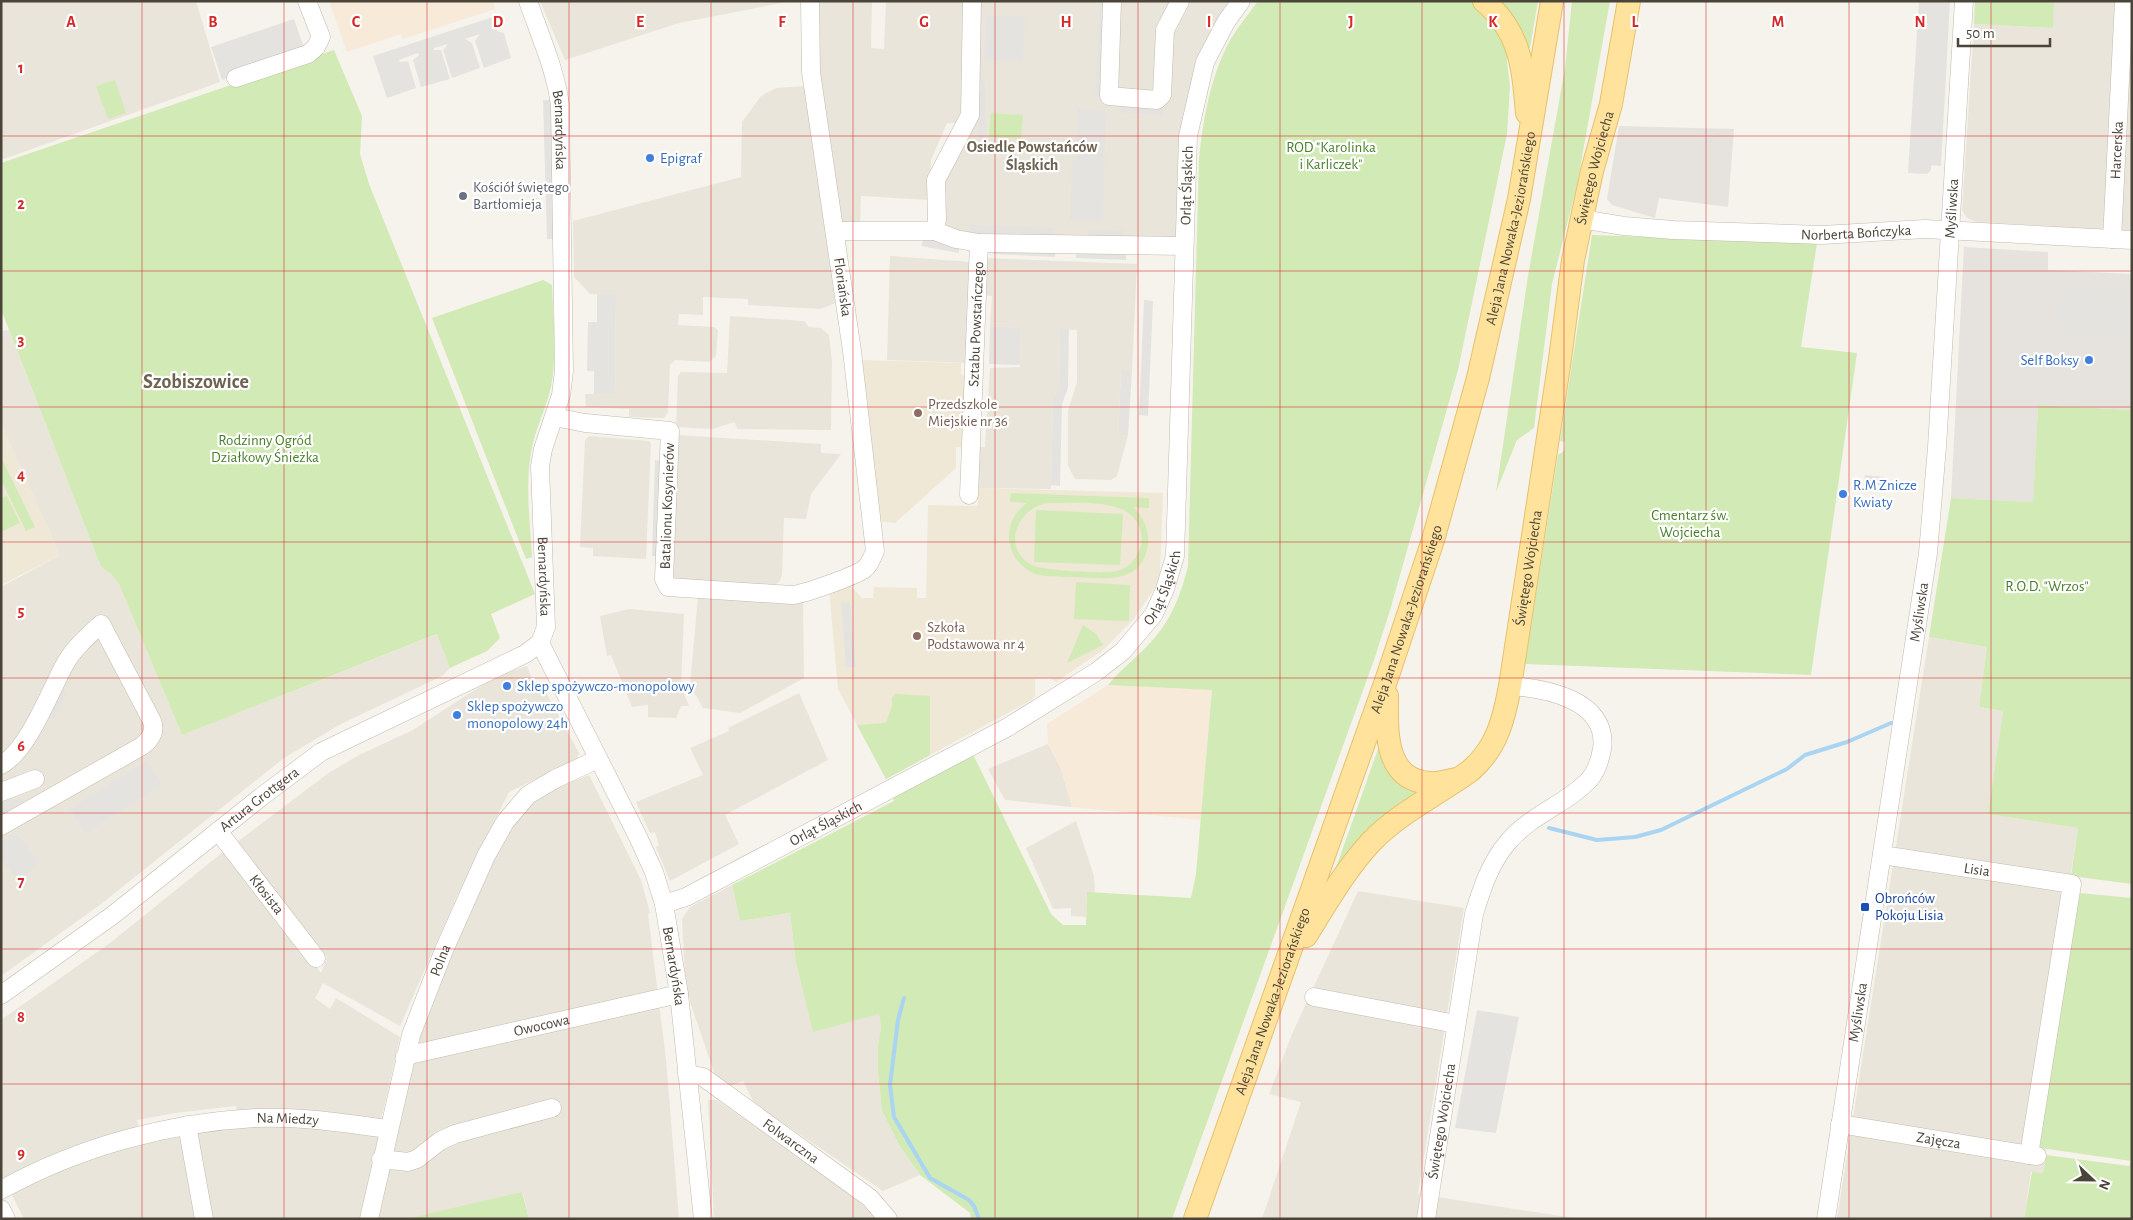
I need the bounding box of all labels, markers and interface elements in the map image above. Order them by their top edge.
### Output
text: A [66,14,76,30]
text: B [208,14,218,30]
text: C [352,14,361,30]
text: D [493,14,504,30]
text: E [636,14,644,30]
text: F [778,14,786,30]
text: G [919,14,929,30]
text: H [1060,14,1072,30]
text: I [1207,14,1211,30]
text: J [1348,14,1354,30]
text: K [1488,14,1498,30]
text: L [1632,14,1639,30]
text: M [1772,14,1784,30]
text: N [1914,14,1926,30]
scale bar [1958,15,2050,47]
text: 50 m [1966,26,1995,41]
text: 1 [18,60,24,76]
street label: Bernardyńska [550,89,568,170]
street label: Świętego Wojciecha [1572,109,1617,226]
street label: Harcerska [2108,121,2126,180]
street label: Aleja Jana Nowaka-Jeziorańskiego [1483,130,1538,327]
district label: Osiedle Powstańców Śląskich [967,139,1098,173]
park label: ROD "Karolinka i Karliczek" [1286,140,1376,172]
street label: Orląt Śląskich [1177,145,1196,225]
place label: Epigraf [660,151,703,166]
marker: Epigraf [644,152,656,164]
street label: Myśliwska [1943,178,1961,239]
place label: Kościół świętego Bartłomieja [473,180,569,212]
marker: Kościół świętego Bartłomieja [457,190,469,202]
text: 2 [17,196,25,212]
street label: Norberta Bończyka [1801,223,1912,243]
street label: Floriańska [831,257,854,318]
street label: Sztabu Powstańczego [966,261,986,387]
text: 3 [18,332,25,348]
place label: Self Boksy [2021,353,2080,368]
marker: Self Boksy [2083,354,2095,366]
district label: Szobiszowice [143,372,249,392]
place label: Przedszkole Miejskie nr 36 [928,397,1008,429]
marker: Przedszkole Miejskie nr 36 [912,407,924,419]
park label: Rodzinny Ogród Działkowy Śnieżka [211,433,319,465]
street label: Batalionu Kosynierów [658,442,677,570]
text: 4 [17,467,25,483]
place label: R.M Znicze Kwiaty [1853,478,1917,510]
marker: R.M Znicze Kwiaty [1837,488,1849,500]
park label: Cmentarz św. Wojciecha [1651,508,1729,540]
street label: Świętego Wojciecha [1510,509,1545,627]
street label: Aleja Jana Nowaka-Jeziorańskiego [1368,523,1445,715]
street label: Bernardyńska [535,536,553,617]
street label: Orląt Śląskich [1141,550,1183,629]
park label: R.O.D. "Wrzos" [2005,579,2089,594]
street label: Myśliwska [1907,581,1931,643]
text: 5 [18,603,25,619]
place label: Szkoła Podstawowa nr 4 [927,620,1025,652]
marker: Szkoła Podstawowa nr 4 [911,630,923,642]
place label: Sklep spożywczo-monopolowy [517,679,695,694]
marker: Sklep spożywczo-monopolowy [501,680,513,692]
place label: Sklep spożywczo monopolowy 24h [467,699,568,731]
marker: Sklep spożywczo monopolowy 24h [451,709,463,721]
text: 6 [17,738,25,754]
street label: Artura Grottgera [217,764,302,835]
street label: Orląt Śląskich [787,799,865,849]
street label: Lisia [1963,861,1991,879]
street label: Kłosista [246,872,287,917]
text: 7 [18,874,25,890]
place label: Obrońców Pokoju Lisia [1875,891,1944,923]
marker: Obrońców Pokoju Lisia [1859,901,1871,913]
street label: Aleja Jana Nowaka-Jeziorańskiego [1233,906,1313,1097]
street label: Bernardyńska [660,926,687,1007]
street label: Polna [428,942,454,978]
street label: Myśliwska [1846,982,1870,1043]
text: 8 [17,1009,25,1025]
street label: Owocowa [512,1012,571,1039]
street label: Świętego Wojciecha [1423,1062,1458,1180]
street label: Na Miedzy [257,1111,320,1128]
street label: Folwarczna [760,1116,822,1166]
street label: Zajęcza [1915,1130,1962,1152]
text: 9 [17,1145,25,1161]
north arrow [2068,1155,2118,1205]
text: N [2096,1177,2112,1192]

